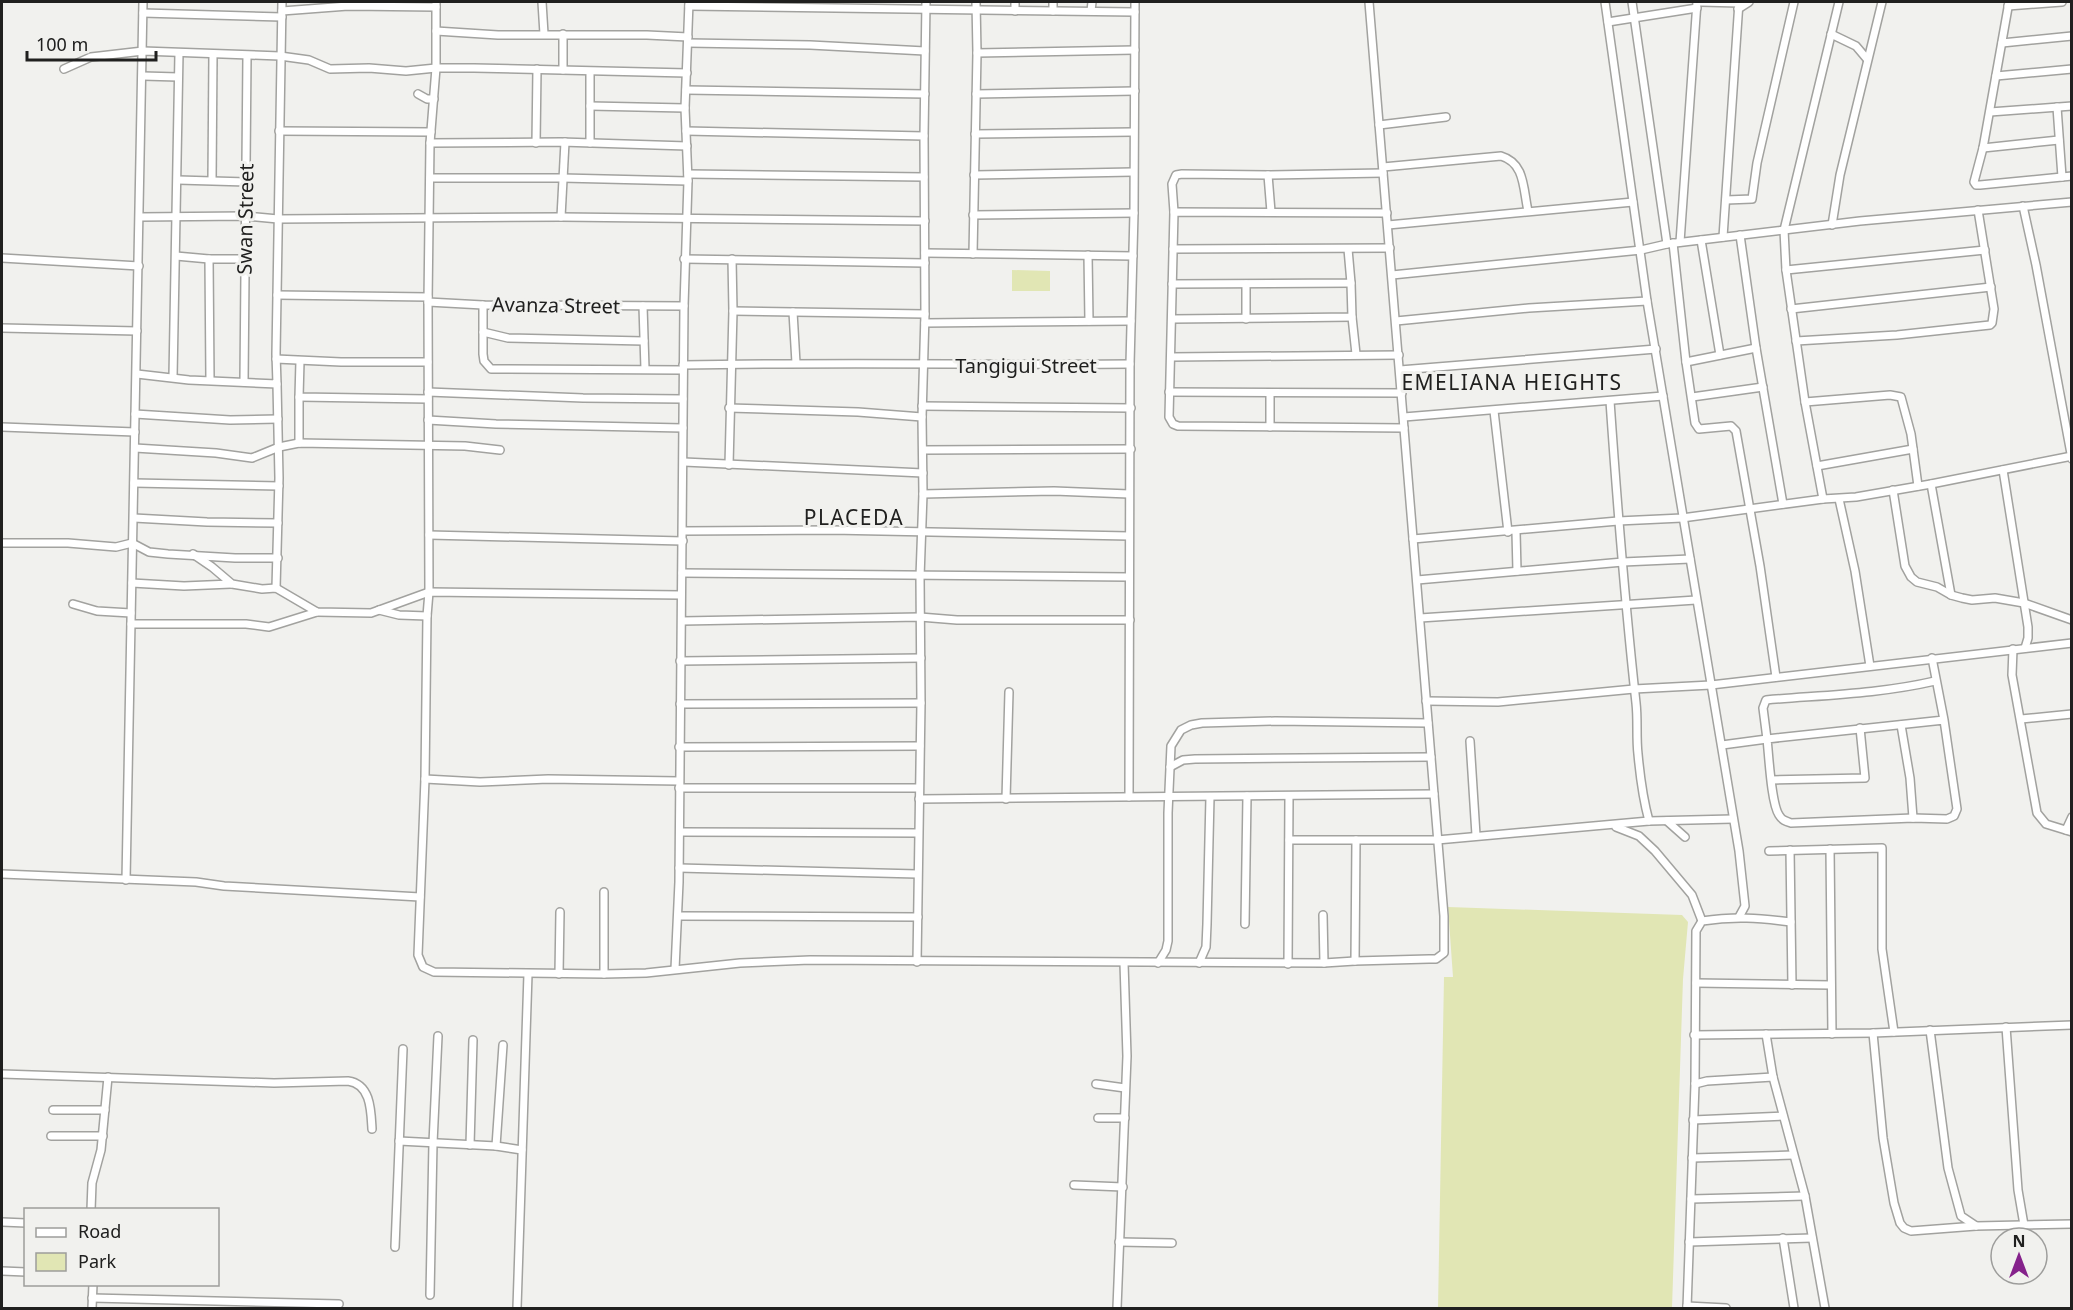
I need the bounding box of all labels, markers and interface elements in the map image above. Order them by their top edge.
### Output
scale bar [27,24,156,62]
text: 100 m [36,32,88,56]
street label: Swan Street [231,163,259,275]
street label: Avanza Street [492,290,620,320]
street label: Tangigui Street [955,352,1097,379]
district label: EMELIANA HEIGHTS [1401,368,1623,396]
district label: PLACEDA [804,503,904,531]
legend [24,1208,219,1286]
text: Road [78,1219,121,1243]
north arrow [1989,1226,2049,1286]
text: N [2012,1230,2026,1252]
text: Park [78,1249,116,1273]

